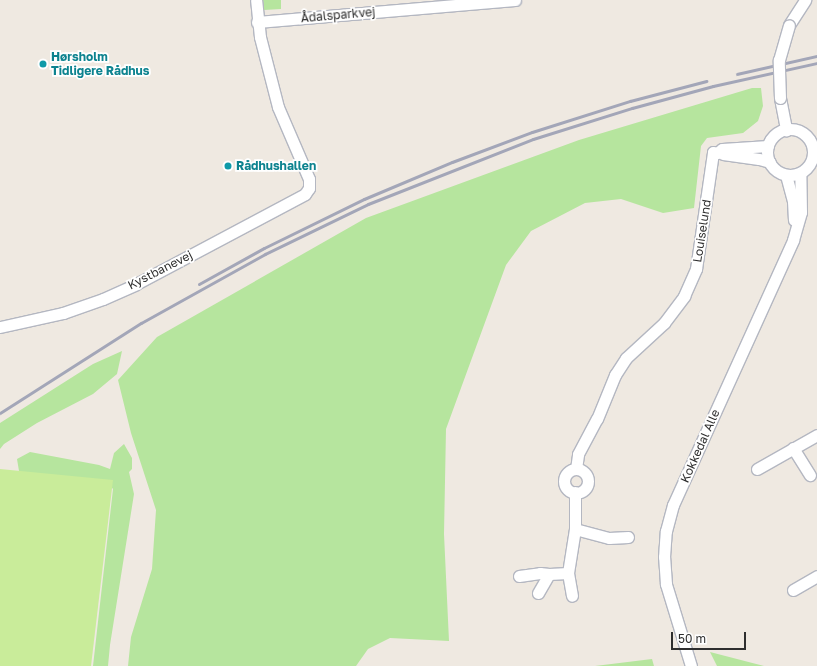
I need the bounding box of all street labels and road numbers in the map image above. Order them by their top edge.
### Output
street label: Ådalsparkvej [300,5,376,25]
street label: Louiselund [690,198,714,264]
street label: Kystbanevej [125,248,195,292]
street label: Kokkedal Alle [677,407,723,485]

